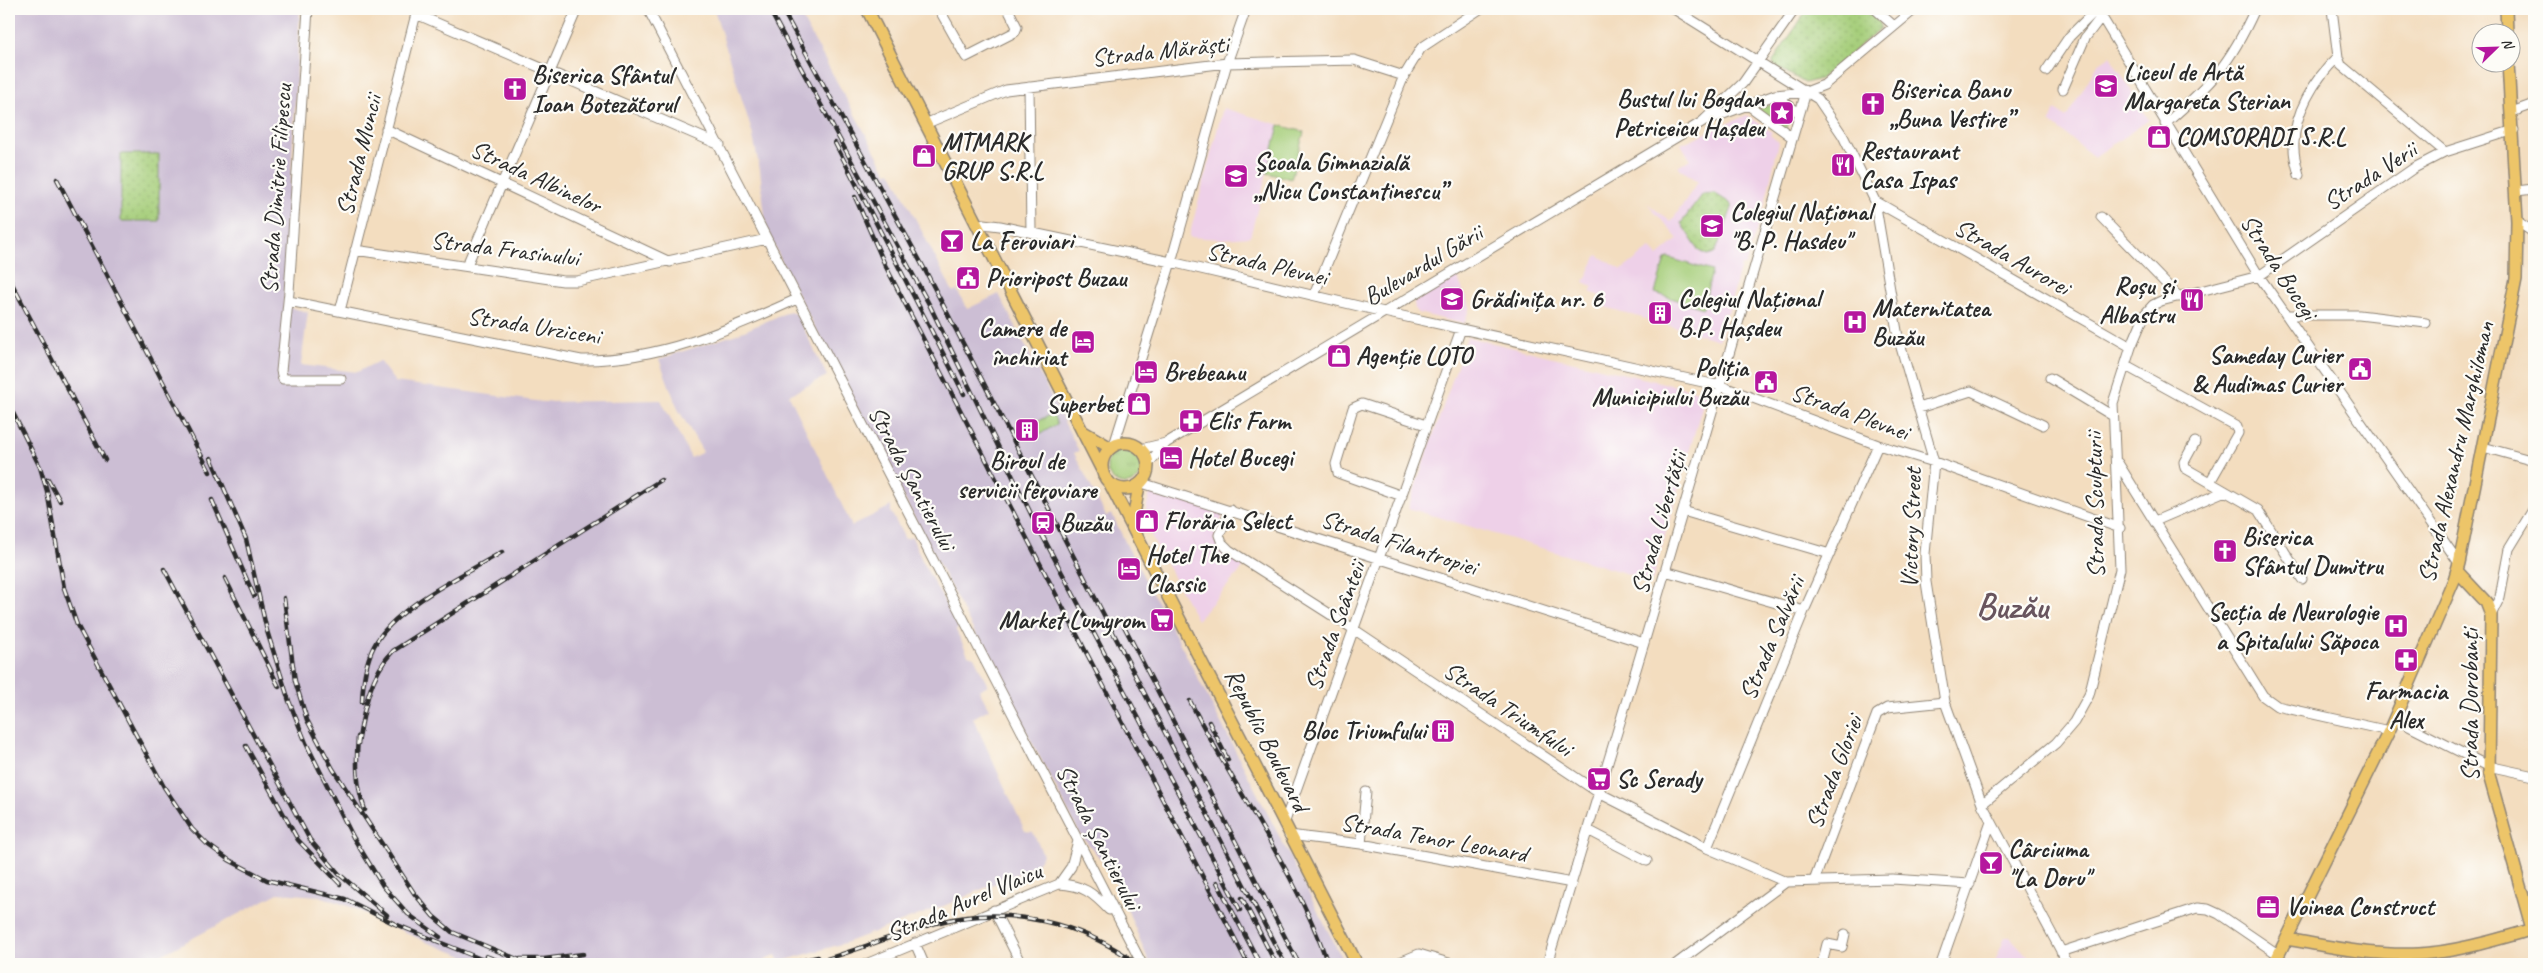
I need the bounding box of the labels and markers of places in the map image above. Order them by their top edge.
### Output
place label: Liceul de Artă Margareta Sterian [2124,56,2292,117]
place label: Biserica Sfântul Ioan Botezătorul [532,59,681,120]
school or university icon: Liceul de Artă Margareta Sterian [2093,73,2119,99]
place label: Biserica Banu „Buna Vestire” [1890,74,2019,135]
church icon: Biserica Sfântul Ioan Botezătorul [502,76,528,102]
place label: Bustul lui Bogdan Petriceicu Hașdeu [1614,83,1767,144]
church icon: Biserica Banu „Buna Vestire” [1860,91,1886,117]
place icon: Bustul lui Bogdan Petriceicu Hașdeu [1769,100,1795,126]
place label: COMSORADI S.R.L [2176,121,2347,153]
shop icon: COMSORADI S.R.L [2146,124,2172,150]
place label: MTMARK GRUP S.R.L [942,126,1045,187]
place label: Restaurant Casa Ispas [1860,135,1961,196]
shop icon: MTMARK GRUP S.R.L [911,143,937,169]
place label: Școala Gimnazială „Nicu Constantinescu” [1254,146,1452,207]
restaurant icon: Restaurant Casa Ispas [1830,152,1856,178]
school or university icon: Școala Gimnazială „Nicu Constantinescu” [1223,163,1249,189]
place label: Colegiul Național "B. P. Hasdeu" [1730,196,1876,257]
school or university icon: Colegiul Național "B. P. Hasdeu" [1699,213,1725,239]
place label: La Feroviari [970,225,1076,257]
bar icon: La Feroviari [939,228,965,254]
place label: Prioripost Buzau [986,262,1128,294]
public building icon: Prioripost Buzau [955,265,981,291]
place label: Roșu și Albastru [2099,270,2177,331]
place label: Grădinița nr. 6 [1470,283,1605,315]
place label: Colegiul Național B.P. Hașdeu [1678,283,1824,344]
school or university icon: Grădinița nr. 6 [1439,286,1465,312]
restaurant icon: Roșu și Albastru [2179,287,2205,313]
place label: Maternitatea Buzău [1872,292,1992,353]
building icon: Colegiul Național B.P. Hașdeu [1647,300,1673,326]
hospital icon: Maternitatea Buzău [1842,309,1868,335]
place label: Camere de închiriat [979,312,1069,373]
hotel icon: Camere de închiriat [1070,329,1096,355]
place label: Sameday Curier & Audimas Curier [2192,339,2345,400]
place label: Agenție LOTO [1356,340,1475,372]
shop icon: Agenție LOTO [1326,343,1352,369]
place label: Poliția Municipiului Buzău [1592,352,1750,413]
place label: Brebeanu [1164,356,1247,388]
public building icon: Sameday Curier & Audimas Curier [2347,356,2373,382]
hotel icon: Brebeanu [1133,359,1159,385]
public building icon: Poliția Municipiului Buzău [1753,369,1779,395]
place label: Superbet [1046,388,1125,420]
shop icon: Superbet [1126,391,1152,417]
place label: Elis Farm [1208,405,1293,437]
pharmacy icon: Elis Farm [1178,408,1204,434]
building icon: Biroul de servicii feroviare [1014,417,1040,443]
place label: Hotel Bucegi [1188,442,1296,474]
place label: Biroul de servicii feroviare [957,445,1098,506]
hotel icon: Hotel Bucegi [1158,445,1184,471]
place label: Florăria Select [1164,505,1294,537]
place label: Buzău [1060,507,1113,539]
shop icon: Florăria Select [1134,508,1160,534]
station icon: Buzău [1030,510,1056,536]
place label: Biserica Sfântul Dumitru [2242,521,2384,582]
church icon: Biserica Sfântul Dumitru [2212,538,2238,564]
place label: Hotel The Classic [1146,539,1230,600]
hotel icon: Hotel The Classic [1116,556,1142,582]
place label: Secția de Neurologie a Spitalului Săpoca [2208,596,2380,657]
place label: Market Lumyrom [999,604,1147,636]
supermarket icon: Market Lumyrom [1149,607,1175,633]
hospital icon: Secția de Neurologie a Spitalului Săpoca [2383,613,2409,639]
pharmacy icon: Farmacia Alex [2393,647,2419,673]
place label: Farmacia Alex [2365,675,2449,736]
place label: Bloc Triumfului [1302,715,1429,747]
building icon: Bloc Triumfului [1430,718,1456,744]
place label: Sc Serady [1616,763,1704,795]
supermarket icon: Sc Serady [1586,766,1612,792]
place label: Cârciuma "La Doru" [2008,833,2095,894]
bar icon: Cârciuma "La Doru" [1978,850,2004,876]
place label: Voinea Construct [2286,891,2437,923]
office icon: Voinea Construct [2255,894,2281,920]

